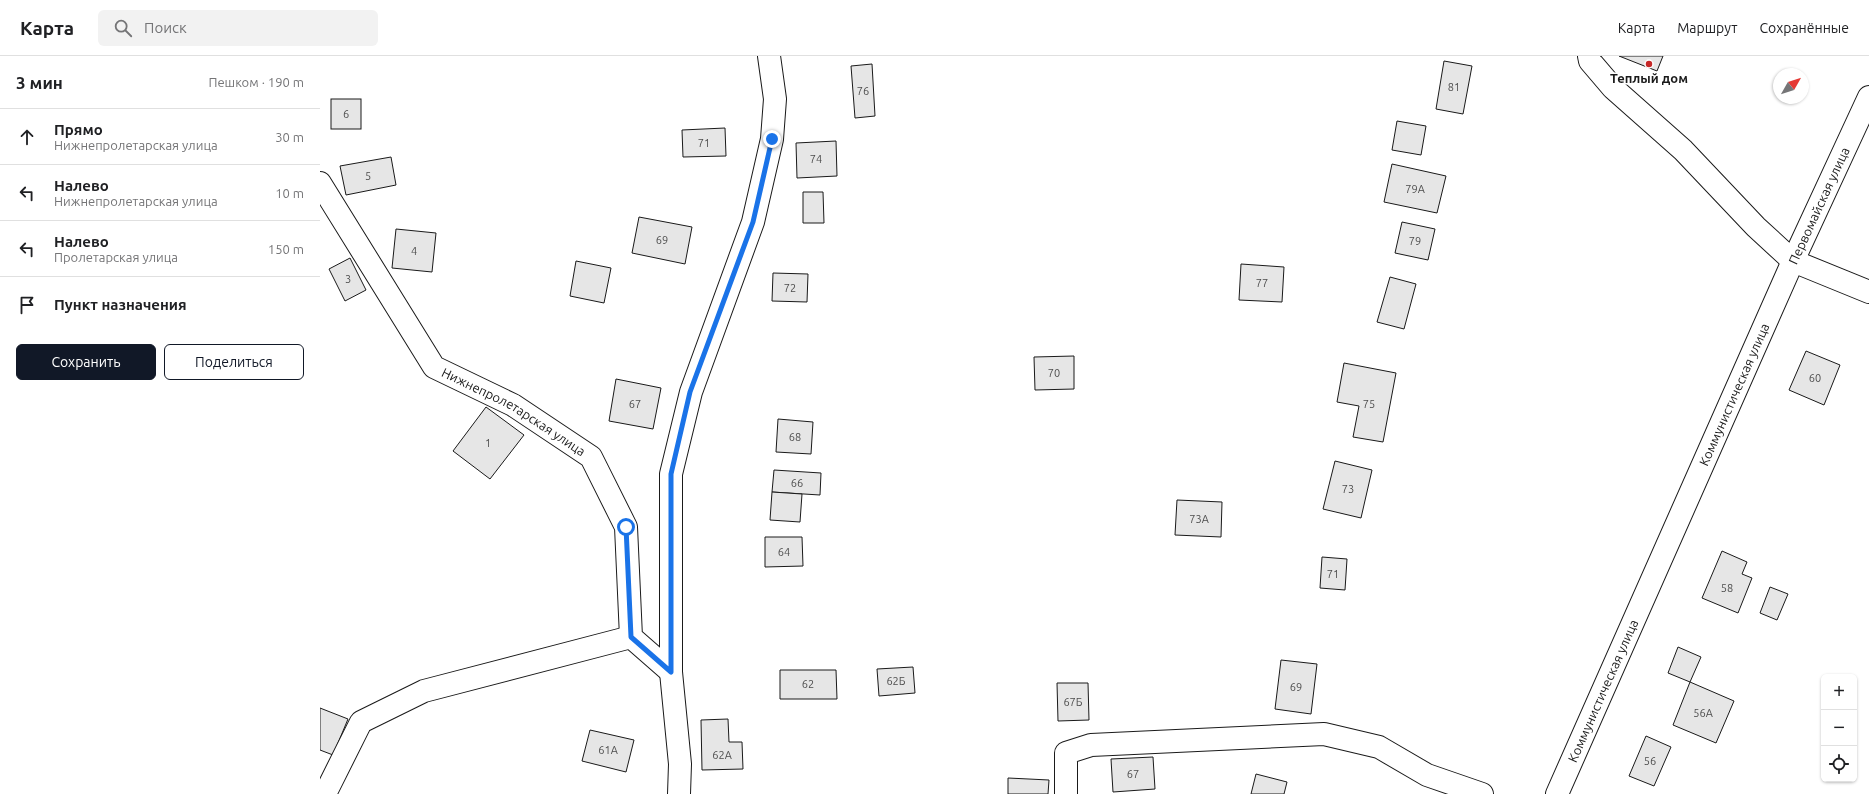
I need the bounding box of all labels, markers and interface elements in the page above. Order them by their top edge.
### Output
search box [98,10,378,46]
text: Карта [20,17,74,39]
icon: search [112,17,134,39]
text: Поиск [144,19,187,36]
text: Карта [1618,20,1655,36]
text: Маршрут [1677,20,1738,36]
text: Сохранённые [1760,20,1849,36]
marker: Теплый дом [1644,59,1654,69]
north arrow [1773,68,1809,104]
place label: Теплый дом [1610,71,1688,85]
text: 3 мин [16,73,63,92]
text: Пешком · 190 m [208,75,304,89]
house number: 81 [1448,81,1460,93]
house number: 76 [857,85,869,97]
house number: 6 [343,108,349,120]
text: Прямо [54,121,103,138]
icon: ahead [16,126,38,148]
text: 30 m [275,130,304,144]
route end [763,130,781,148]
house number: 71 [698,137,710,149]
text: Нижнепролетарская улица [54,138,218,152]
street label: Первомайская улица [1786,145,1852,266]
house number: 74 [810,153,822,165]
house number: 5 [365,170,371,182]
text: Налево [54,177,109,194]
icon: left [16,182,38,204]
house number: 79А [1405,183,1426,195]
text: 10 m [275,186,304,200]
text: Нижнепролетарская улица [54,194,218,208]
text: Налево [54,233,109,250]
house number: 69 [656,234,668,246]
house number: 79 [1409,235,1421,247]
icon: left [16,238,38,260]
text: 150 m [268,242,304,256]
house number: 4 [411,245,417,257]
text: Пролетарская улица [54,250,178,264]
house number: 3 [345,273,351,285]
house number: 77 [1256,277,1268,289]
house number: 72 [784,282,796,294]
icon: arrive [16,294,38,316]
text: Пункт назначения [54,296,187,313]
street label: Коммунистическая улица [1696,321,1772,468]
button: Сохранить [16,344,156,380]
button: Поделиться [164,344,304,380]
street label: Нижнепролетарская улица [440,365,588,458]
house number: 70 [1048,367,1060,379]
house number: 60 [1809,372,1821,384]
house number: 67 [629,398,641,410]
house number: 75 [1363,398,1375,410]
house number: 68 [789,431,801,443]
house number: 1 [485,437,491,449]
house number: 66 [791,477,803,489]
house number: 73 [1342,483,1354,495]
house number: 73А [1189,513,1210,525]
route start [617,518,635,536]
house number: 64 [778,546,790,558]
house number: 71 [1327,568,1339,580]
house number: 58 [1721,582,1733,594]
street label: Коммунистическая улица [1565,617,1640,764]
map controls [1821,674,1857,782]
button: + [1821,674,1857,710]
house number: 62Б [886,675,906,687]
house number: 62 [802,678,814,690]
house number: 69 [1290,681,1302,693]
house number: 67Б [1063,696,1083,708]
house number: 56А [1693,707,1714,719]
button: − [1821,710,1857,746]
house number: 61А [598,744,619,756]
button: locate [1821,746,1857,782]
house number: 62А [712,749,733,761]
house number: 56 [1644,755,1656,767]
house number: 67 [1127,768,1139,780]

